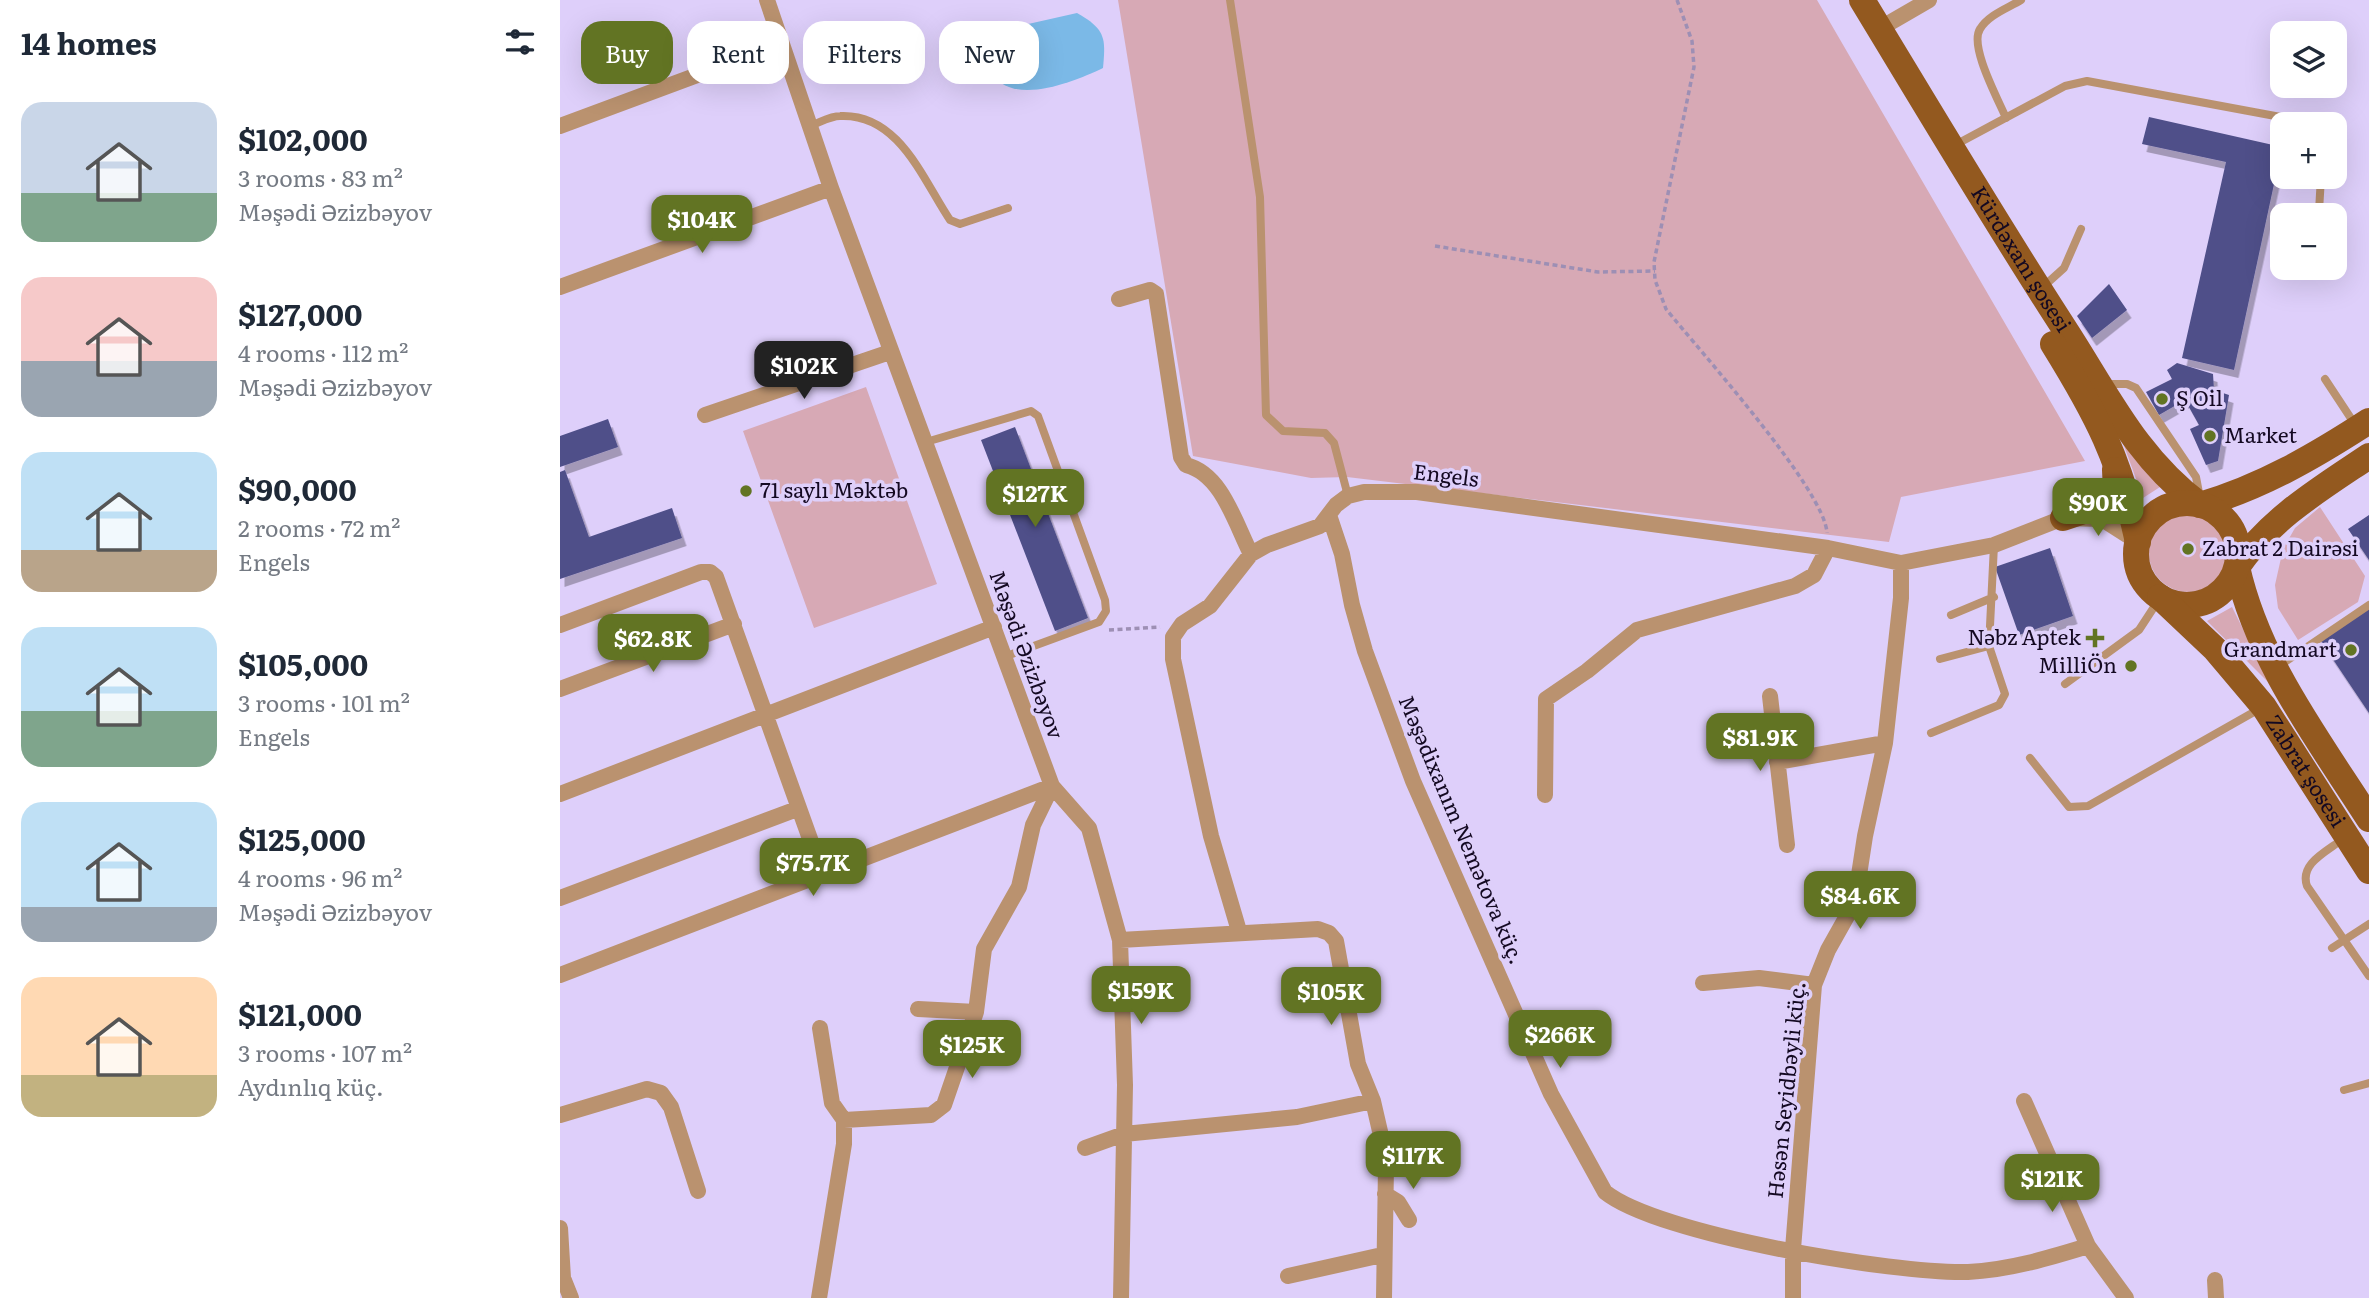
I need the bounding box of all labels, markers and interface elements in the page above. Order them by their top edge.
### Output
text: 14 homes [21,20,157,64]
chip: Buy [581,21,673,84]
chip: Rent [687,21,789,84]
chip: Filters [803,21,925,84]
chip: New [939,21,1039,84]
map controls [2270,21,2347,280]
button: layers [2270,21,2347,98]
icon: filters [501,23,539,61]
button: + [2270,112,2347,189]
text: $102,000 [238,116,368,160]
icon: home [77,130,161,214]
text: 3 rooms · 83 m² [238,160,403,194]
street label: Kürdəxanı şosesi [1965,179,2080,337]
text: Məşədi Əzizbəyov [238,194,432,228]
pin: $104K [653,196,751,255]
text: $104K [667,201,737,235]
button: − [2270,203,2347,280]
text: $127,000 [238,291,362,335]
icon: home [77,305,161,389]
text: 4 rooms · 112 m² [238,335,408,369]
pin: $102K [755,342,853,401]
text: $102K [770,347,838,381]
text: Məşədi Əzizbəyov [238,369,432,403]
place label: Ş Oil [2176,381,2223,412]
marker: Ş Oil [2154,391,2170,407]
place label: Market [2224,418,2297,449]
marker: Market [2202,428,2218,444]
street label: Engels [1412,454,1481,493]
text: $90,000 [238,466,357,510]
pin: $127K [986,470,1084,529]
place label: 71 saylı Məktəb [760,473,908,504]
text: $127K [1002,475,1068,509]
pin: $90K [2057,478,2139,538]
icon: home [77,480,161,564]
marker: 71 saylı Məktəb [738,483,754,499]
text: $90K [2068,484,2128,518]
text: 2 rooms · 72 m² [238,510,400,544]
place label: Zabrat 2 Dairəsi [2202,531,2359,562]
marker: Zabrat 2 Dairəsi [2180,541,2196,557]
text: Engels [238,544,310,578]
street label: Məşədi Əzizbəyov [983,565,1073,743]
pin: $62.8K [596,614,710,674]
text: $62.8K [614,620,692,654]
place label: Nəbz Aptek [1968,620,2081,651]
marker: Nəbz Aptek [2087,630,2103,646]
place label: Grandmart [2224,632,2338,663]
text: $105,000 [238,641,368,685]
marker: Grandmart [2343,642,2359,658]
place label: MilliÖn [2038,648,2117,679]
icon: home [77,655,161,739]
marker: MilliÖn [2123,658,2139,674]
text: 3 rooms · 101 m² [238,685,410,719]
street label: Məşədixanım Nemətova küç. [1392,690,1534,968]
street label: Zabrat şosesi [2260,708,2355,832]
pin: $81.9K [1703,714,1817,773]
text: Engels [238,719,310,753]
text: $81.9K [1722,719,1798,753]
text: $125,000 [238,816,366,860]
icon: home [77,830,161,914]
pin: $75.7K [756,838,870,898]
text: $75.7K [776,844,850,878]
text: 4 rooms · 96 m² [238,860,402,894]
pin: $84.6K [1803,872,1917,931]
text: $84.6K [1820,877,1900,911]
text: Məşədi Əzizbəyov [238,894,432,928]
pin: $159K [1092,967,1190,1026]
pin: $105K [1282,968,1380,1027]
text: $159K [1108,972,1174,1006]
text: $105K [1297,973,1365,1007]
street label: Həsən Seyidbəyli küç. [1758,980,1811,1200]
text: $121,000 [238,991,362,1035]
icon: home [77,1005,161,1089]
pin: $266K [1511,1010,1609,1070]
text: $266K [1525,1016,1595,1050]
pin: $125K [923,1020,1021,1080]
text: $125K [939,1026,1005,1060]
text: 3 rooms · 107 m² [238,1035,412,1069]
text: Aydınlıq küç. [238,1069,384,1103]
pin: $117K [1364,1132,1462,1191]
text: $117K [1382,1137,1444,1171]
pin: $121K [2003,1154,2101,1214]
text: $121K [2020,1160,2084,1194]

